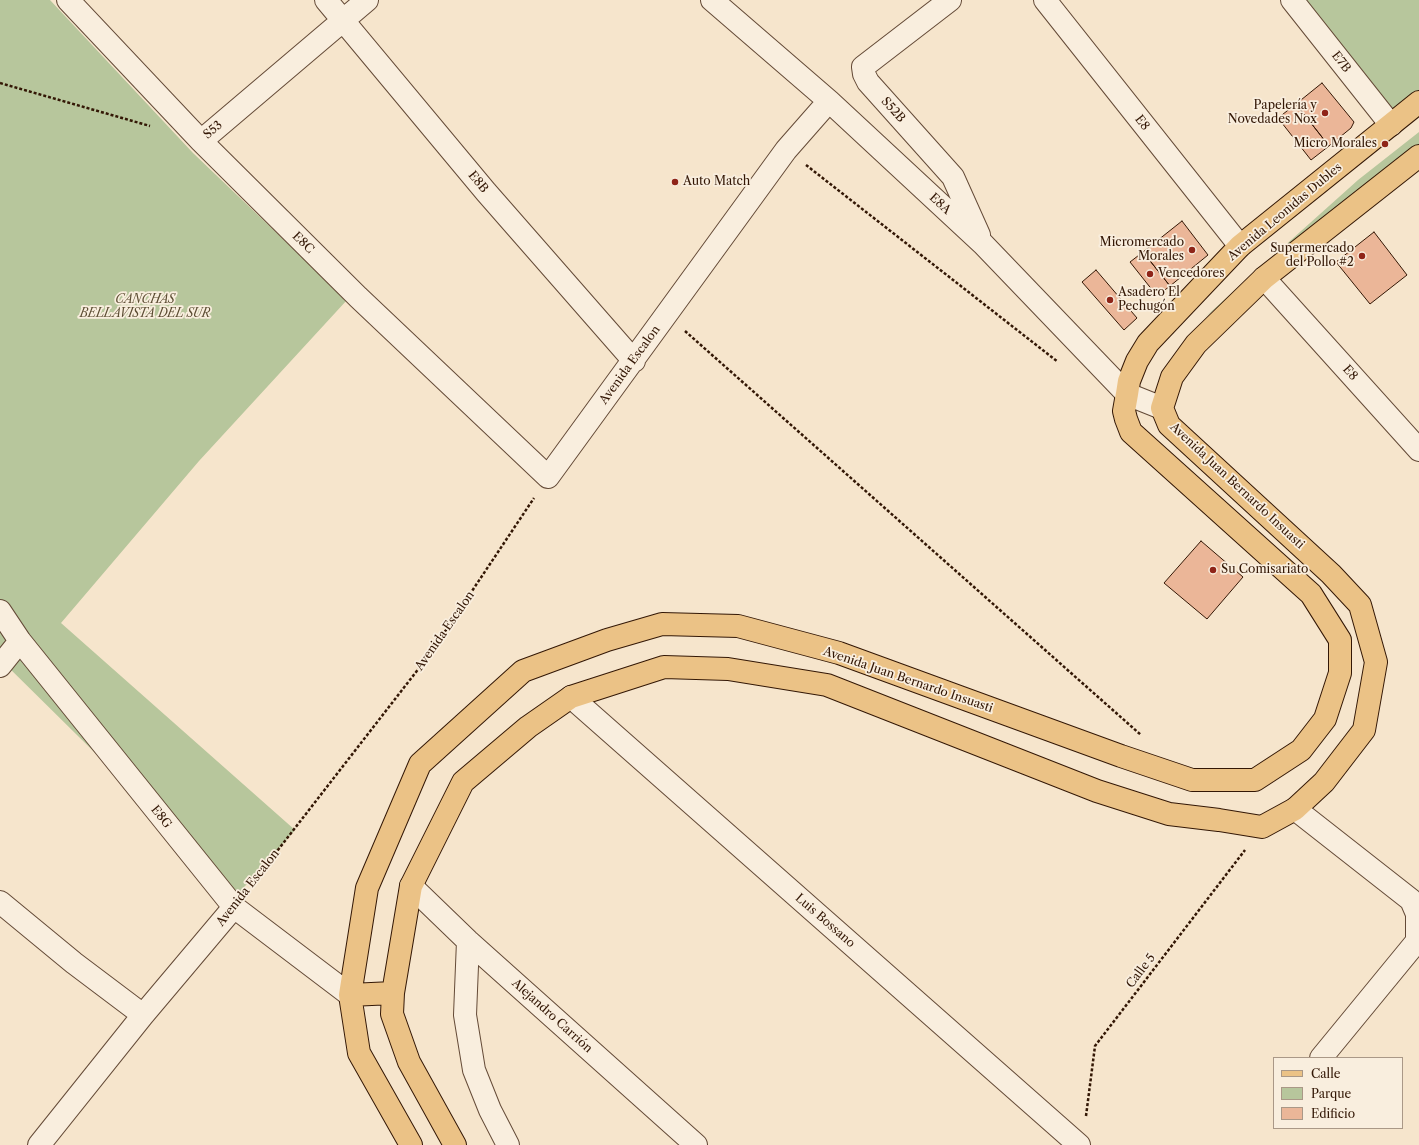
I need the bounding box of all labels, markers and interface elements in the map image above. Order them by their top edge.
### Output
street label: E7B [1328,49,1354,75]
street label: S52B [878,94,908,126]
place label: Papelería y Novedades Nox [1228,99,1317,127]
marker: Papelería y Novedades Nox [1320,108,1330,118]
street label: E8 [1132,113,1152,133]
street label: S53 [201,118,225,142]
place label: Micro Morales [1293,137,1377,151]
marker: Micro Morales [1380,139,1390,149]
street label: Avenida Leonidas Dubles [1225,160,1345,264]
street label: E8B [465,168,491,196]
place label: Auto Match [683,175,750,189]
marker: Auto Match [670,177,680,187]
street label: E8A [926,190,954,218]
street label: E8C [289,229,317,257]
place label: Micromercado Morales [1100,236,1184,264]
place label: Supermercado del Pollo #2 [1270,242,1354,270]
marker: Micromercado Morales [1187,245,1197,255]
marker: Supermercado del Pollo #2 [1357,251,1367,261]
place label: Vencedores [1158,267,1224,281]
marker: Vencedores [1145,269,1155,279]
place label: Asadero El Pechugón [1118,286,1180,314]
park label: CANCHAS BELLAVISTA DEL SUR [80,293,210,321]
marker: Asadero El Pechugón [1105,295,1115,305]
street label: Avenida Escalon [597,323,663,407]
street label: E8 [1340,362,1360,384]
street label: Avenida Juan Bernardo Insuasti [1167,420,1307,552]
place label: Su Comisariato [1221,563,1308,577]
marker: Su Comisariato [1208,565,1218,575]
street label: Avenida Escalon [412,589,478,673]
street label: Avenida Juan Bernardo Insuasti [821,644,995,716]
street label: E8G [148,803,174,831]
street label: Avenida Escalon [214,847,282,929]
street label: Luis Bossano [792,891,858,951]
street label: Calle 5 [1123,951,1159,991]
street label: Alejandro Carrión [509,976,595,1056]
legend [1273,1057,1403,1129]
text: Calle [1311,1066,1340,1081]
text: Parque [1311,1086,1351,1101]
text: Edificio [1311,1106,1355,1121]

